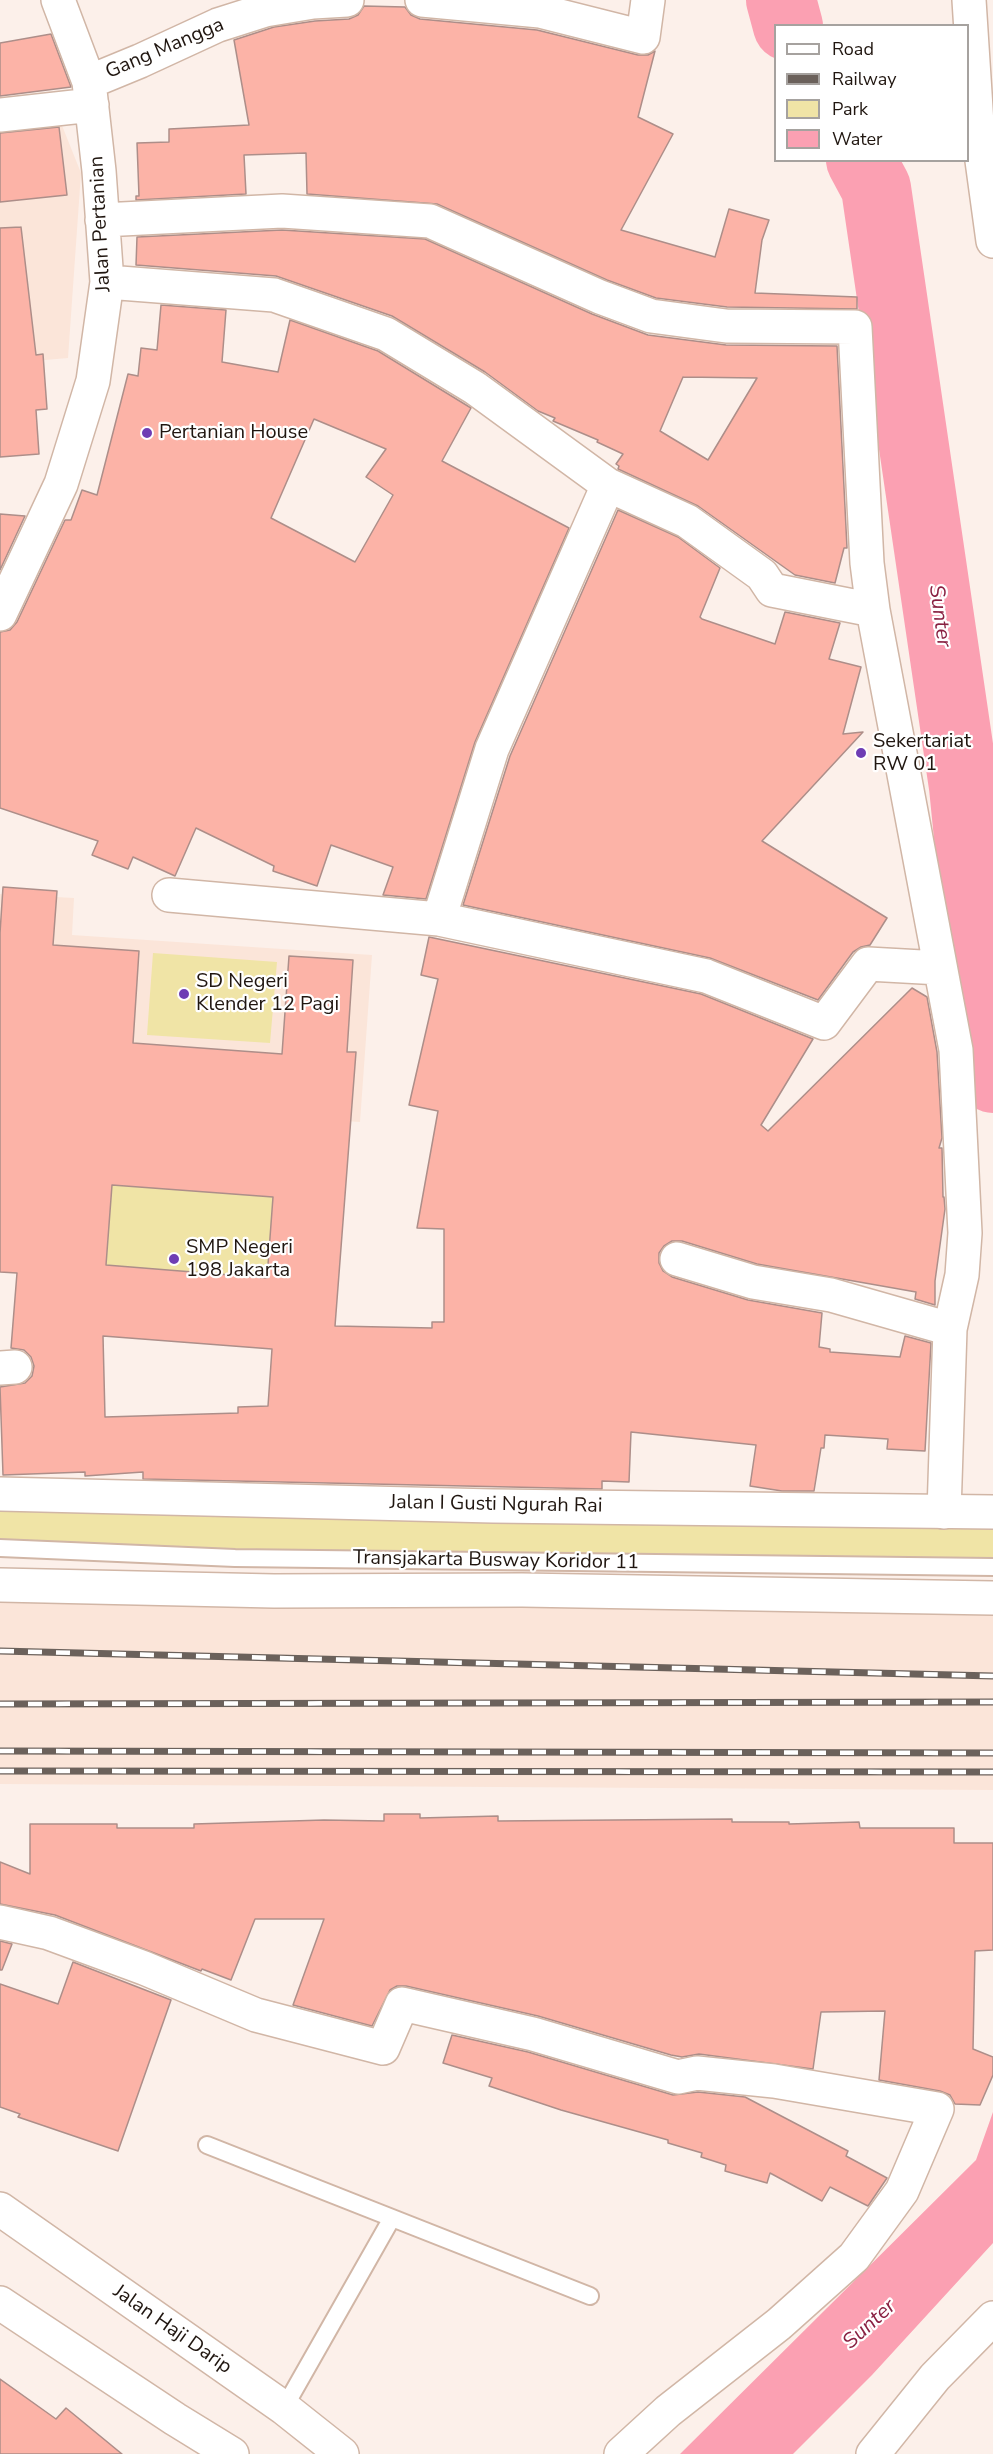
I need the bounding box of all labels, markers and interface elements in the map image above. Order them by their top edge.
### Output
street label: Gang Mangga [102,13,228,85]
legend [774,24,969,162]
text: Road [832,37,874,61]
text: Railway [832,67,897,91]
text: Park [832,97,868,121]
text: Water [832,127,883,151]
street label: Jalan Pertanian [85,155,117,293]
place label: Pertanian House [159,421,308,445]
marker: Pertanian House [140,426,154,440]
water label: Sunter [922,583,956,649]
place label: Sekertariat RW 01 [873,730,971,777]
marker: Sekertariat RW 01 [854,746,868,760]
place label: SD Negeri Klender 12 Pagi [196,970,339,1017]
marker: SD Negeri Klender 12 Pagi [177,987,191,1001]
place label: SMP Negeri 198 Jakarta [186,1236,293,1283]
marker: SMP Negeri 198 Jakarta [167,1252,181,1266]
street label: Jalan I Gusti Ngurah Rai [389,1491,603,1519]
street label: Transjakarta Busway Koridor 11 [353,1547,639,1575]
street label: Jalan Haji Darip [108,2280,236,2380]
water label: Sunter [838,2295,902,2355]

